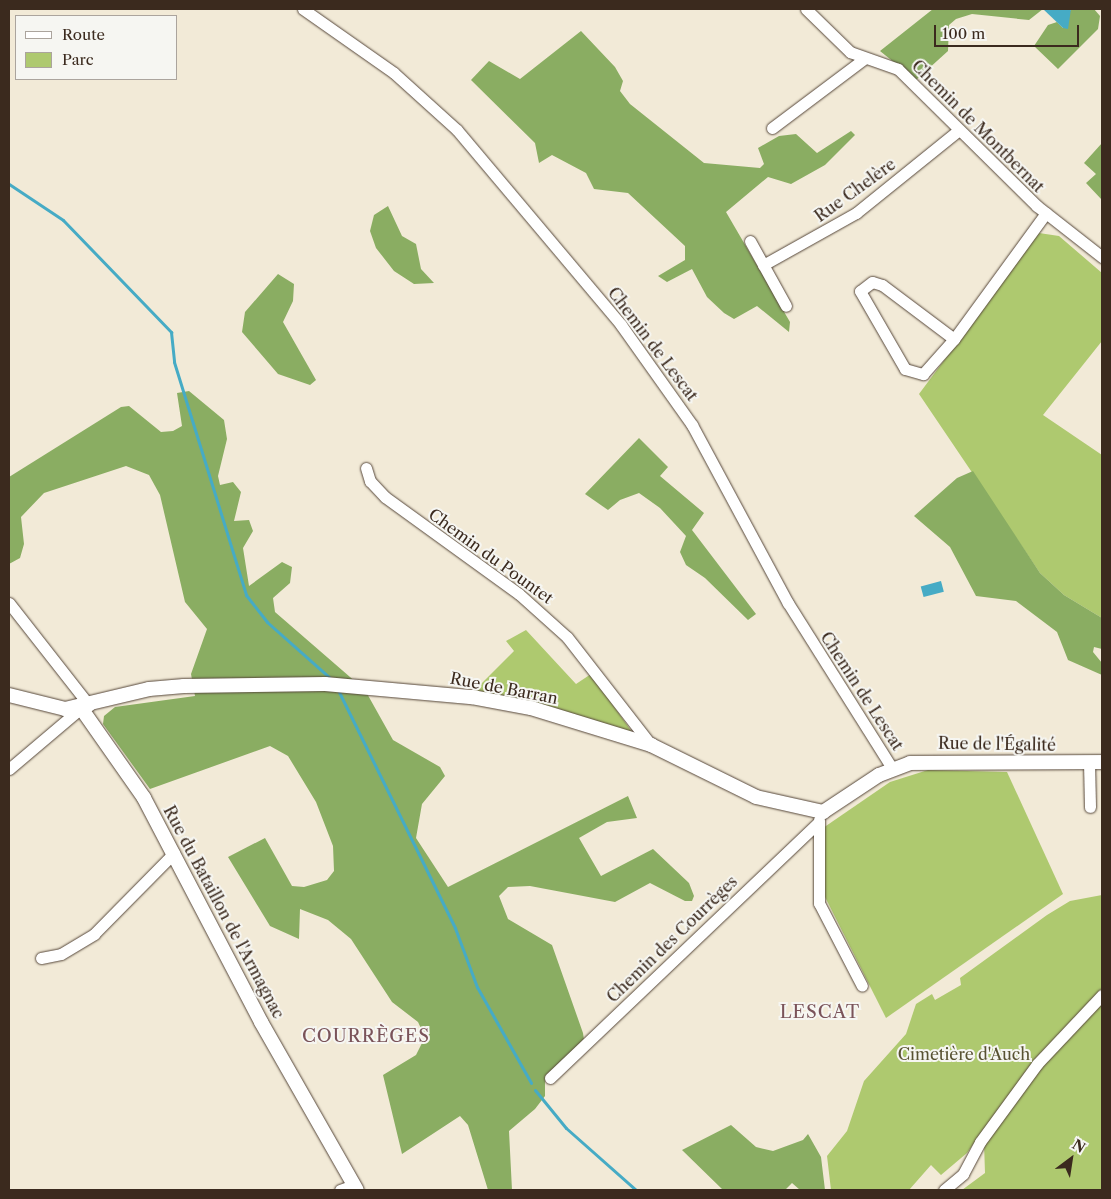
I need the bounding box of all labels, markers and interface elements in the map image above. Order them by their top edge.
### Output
legend [15,15,178,80]
scale bar [936,15,1081,47]
text: 100 m [942,24,985,43]
text: Route [62,25,105,44]
text: Parc [62,50,94,69]
street label: Chemin de Montbernat [908,56,1048,196]
street label: Rue Chelère [811,154,899,226]
street label: Chemin de Lescat [604,283,702,405]
street label: Chemin du Pountet [425,504,557,608]
street label: Chemin de Lescat [817,628,907,754]
street label: Rue de Barran [449,668,559,708]
street label: Rue de l'Égalité [938,733,1056,755]
street label: Rue du Bataillon de l'Armagnac [160,802,288,1022]
street label: Chemin des Courrèges [603,872,741,1006]
district label: LESCAT [779,1001,861,1023]
district label: COURRÈGES [301,1025,431,1047]
park label: Cimetière d'Auch [898,1044,1030,1064]
north arrow [1046,1134,1096,1184]
text: N [1069,1135,1089,1157]

